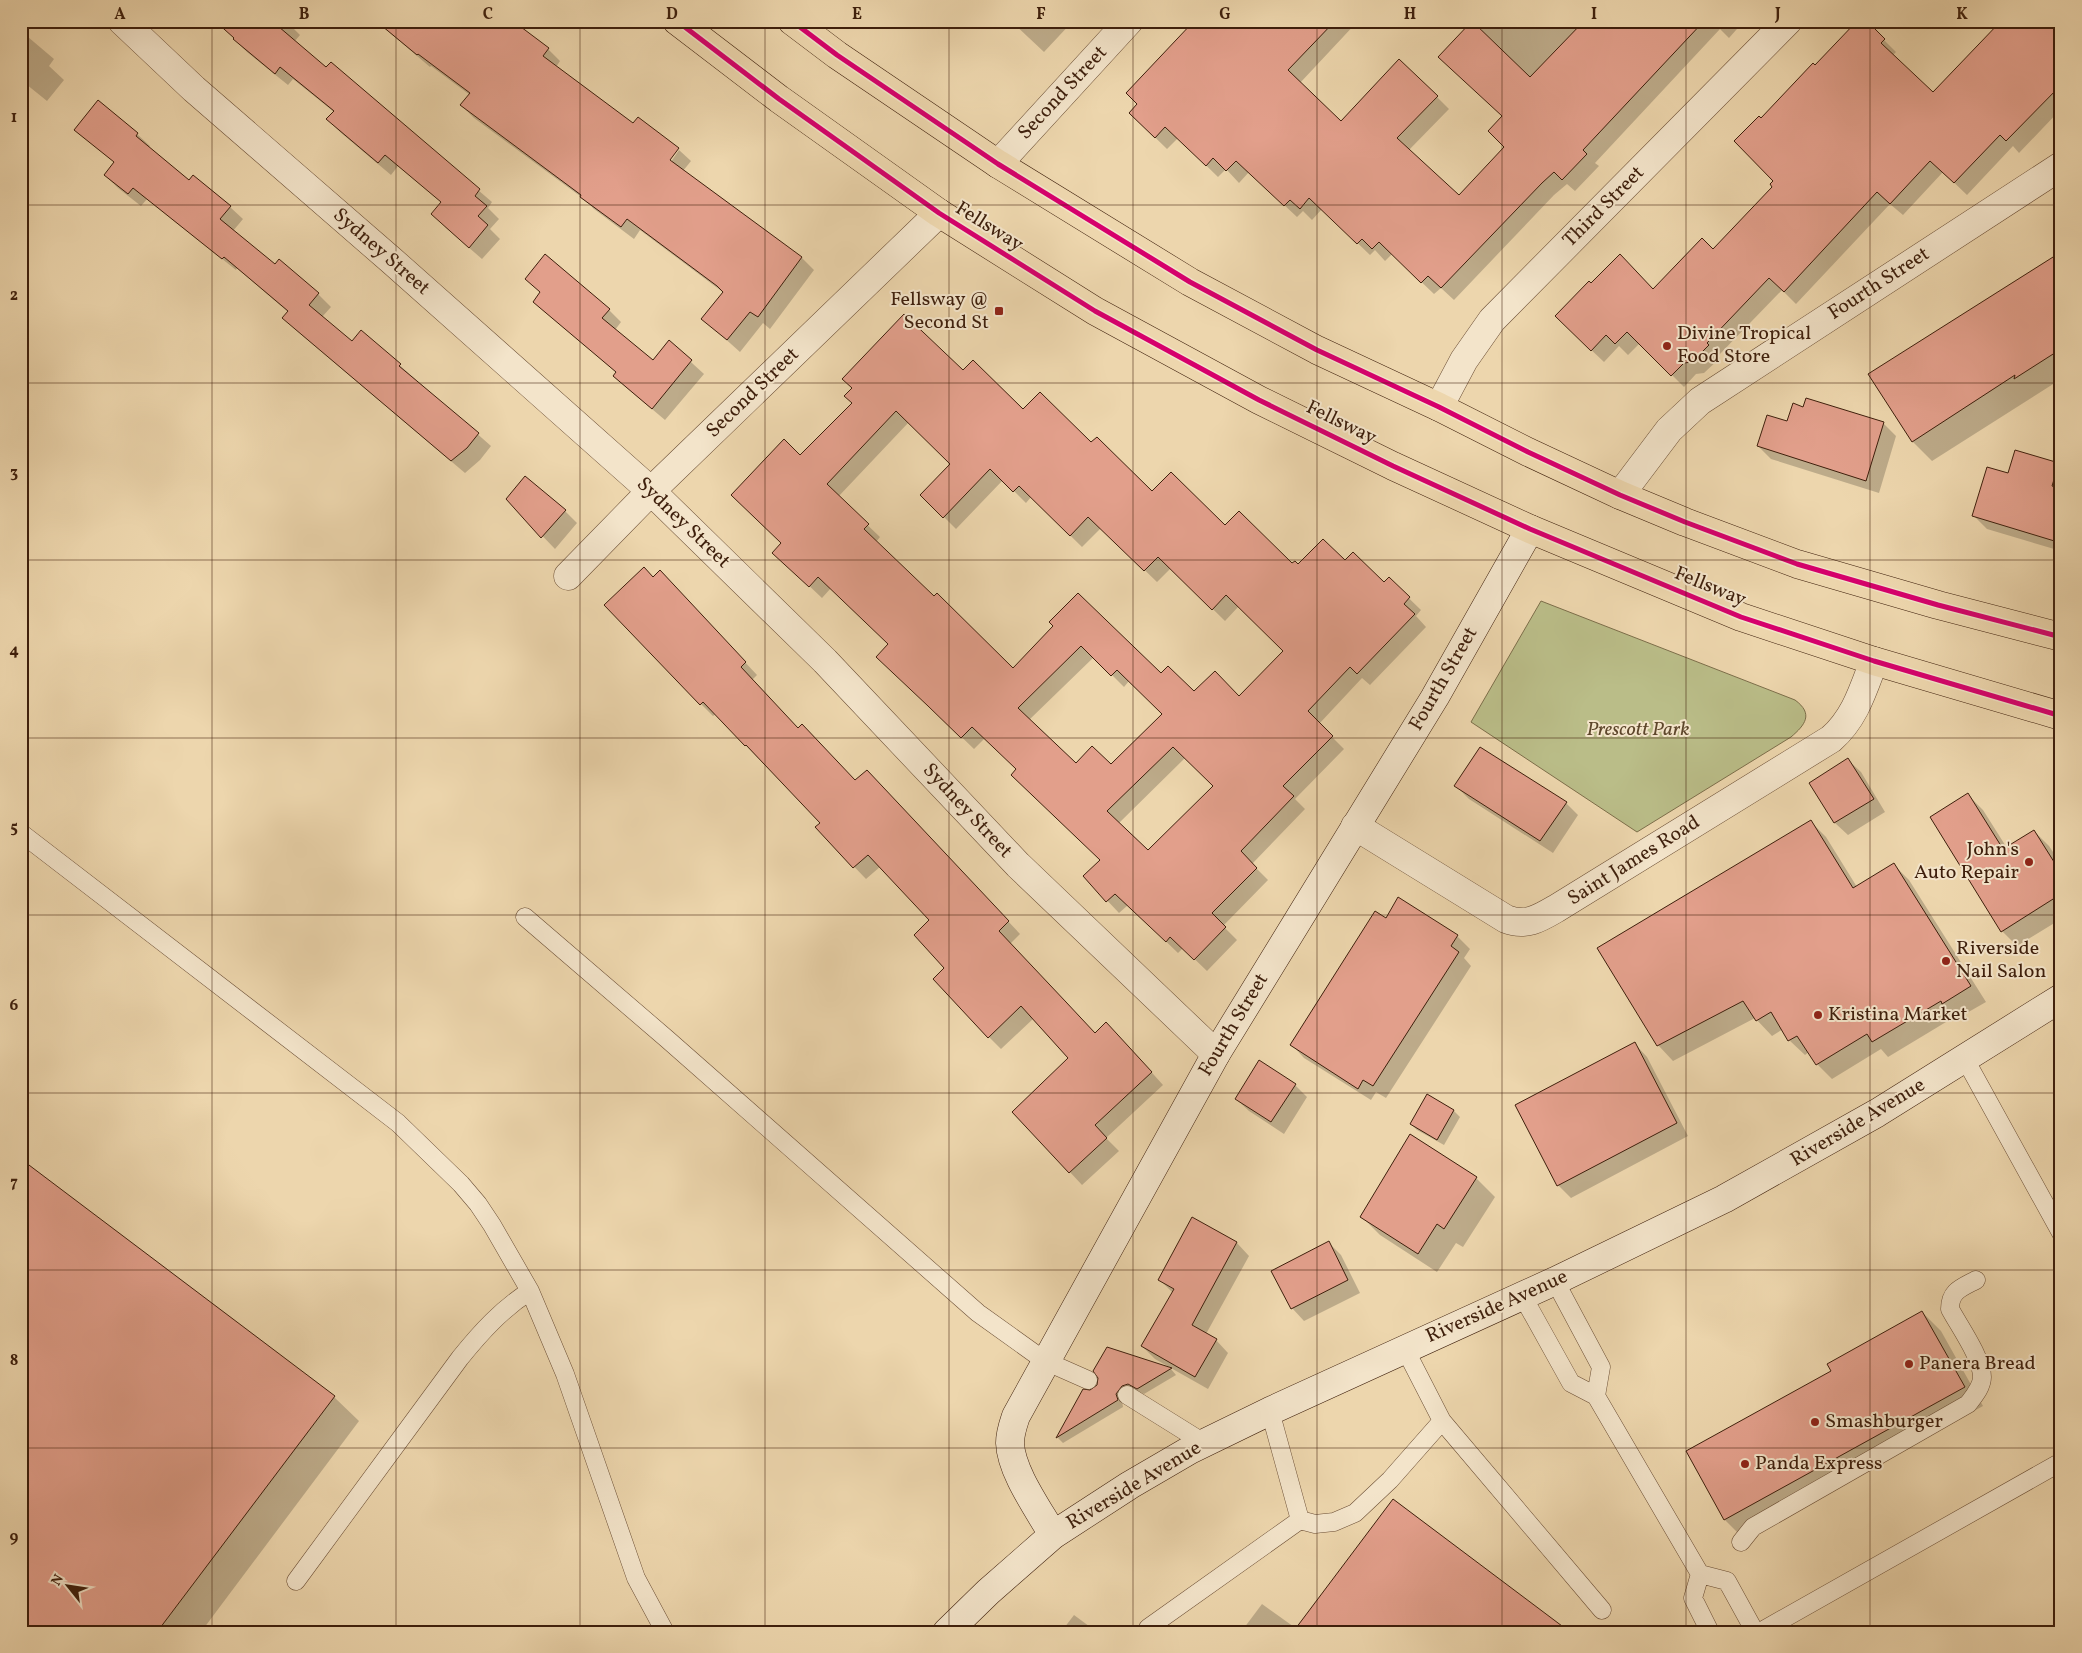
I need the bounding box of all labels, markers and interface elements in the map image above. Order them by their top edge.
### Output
text: A [114,4,126,26]
text: B [299,4,310,26]
text: C [483,4,493,26]
text: D [666,4,678,26]
text: E [852,4,862,26]
text: F [1036,4,1046,26]
text: G [1219,4,1231,26]
text: H [1404,4,1416,26]
text: I [1591,4,1597,26]
text: J [1774,4,1781,26]
text: K [1956,4,1968,26]
street label: Second Street [1012,40,1114,146]
text: 1 [11,107,17,129]
street label: Third Street [1557,160,1651,254]
street label: Fellsway [950,195,1029,259]
street label: Sydney Street [326,202,436,302]
street label: Fourth Street [1823,241,1935,327]
text: 2 [10,285,18,307]
place label: Fellsway @ Second St [890,286,989,337]
marker: Fellsway @ Second St [993,305,1005,317]
place label: Divine Tropical Food Store [1677,320,1811,371]
marker: Divine Tropical Food Store [1661,340,1673,352]
street label: Second Street [700,341,806,445]
street label: Fellsway [1301,394,1381,452]
text: 3 [10,462,18,484]
street label: Sydney Street [630,471,736,575]
street label: Fellsway [1670,560,1750,614]
street label: Fourth Street [1403,622,1485,736]
text: 4 [9,640,19,662]
park label: Prescott Park [1586,716,1690,744]
street label: Sydney Street [916,757,1018,865]
street label: Saint James Road [1562,809,1706,913]
text: 5 [10,817,18,839]
place label: John's Auto Repair [1914,836,2019,887]
marker: John's Auto Repair [2023,856,2035,868]
place label: Riverside Nail Salon [1956,935,2046,986]
marker: Riverside Nail Salon [1940,955,1952,967]
street label: Fourth Street [1192,968,1276,1082]
text: 6 [10,995,19,1017]
place label: Kristina Market [1828,1001,1968,1029]
marker: Kristina Market [1812,1009,1824,1021]
street label: Riverside Avenue [1785,1072,1931,1174]
text: 7 [10,1172,18,1194]
street label: Riverside Avenue [1422,1263,1572,1351]
text: 8 [10,1350,18,1372]
place label: Panera Bread [1919,1350,2036,1378]
marker: Panera Bread [1903,1358,1915,1370]
place label: Smashburger [1825,1408,1943,1436]
marker: Smashburger [1809,1416,1821,1428]
street label: Riverside Avenue [1061,1435,1207,1537]
place label: Panda Express [1755,1450,1883,1478]
marker: Panda Express [1739,1458,1751,1470]
text: 9 [10,1527,19,1549]
north arrow [42,1560,92,1610]
text: N [47,1571,69,1589]

